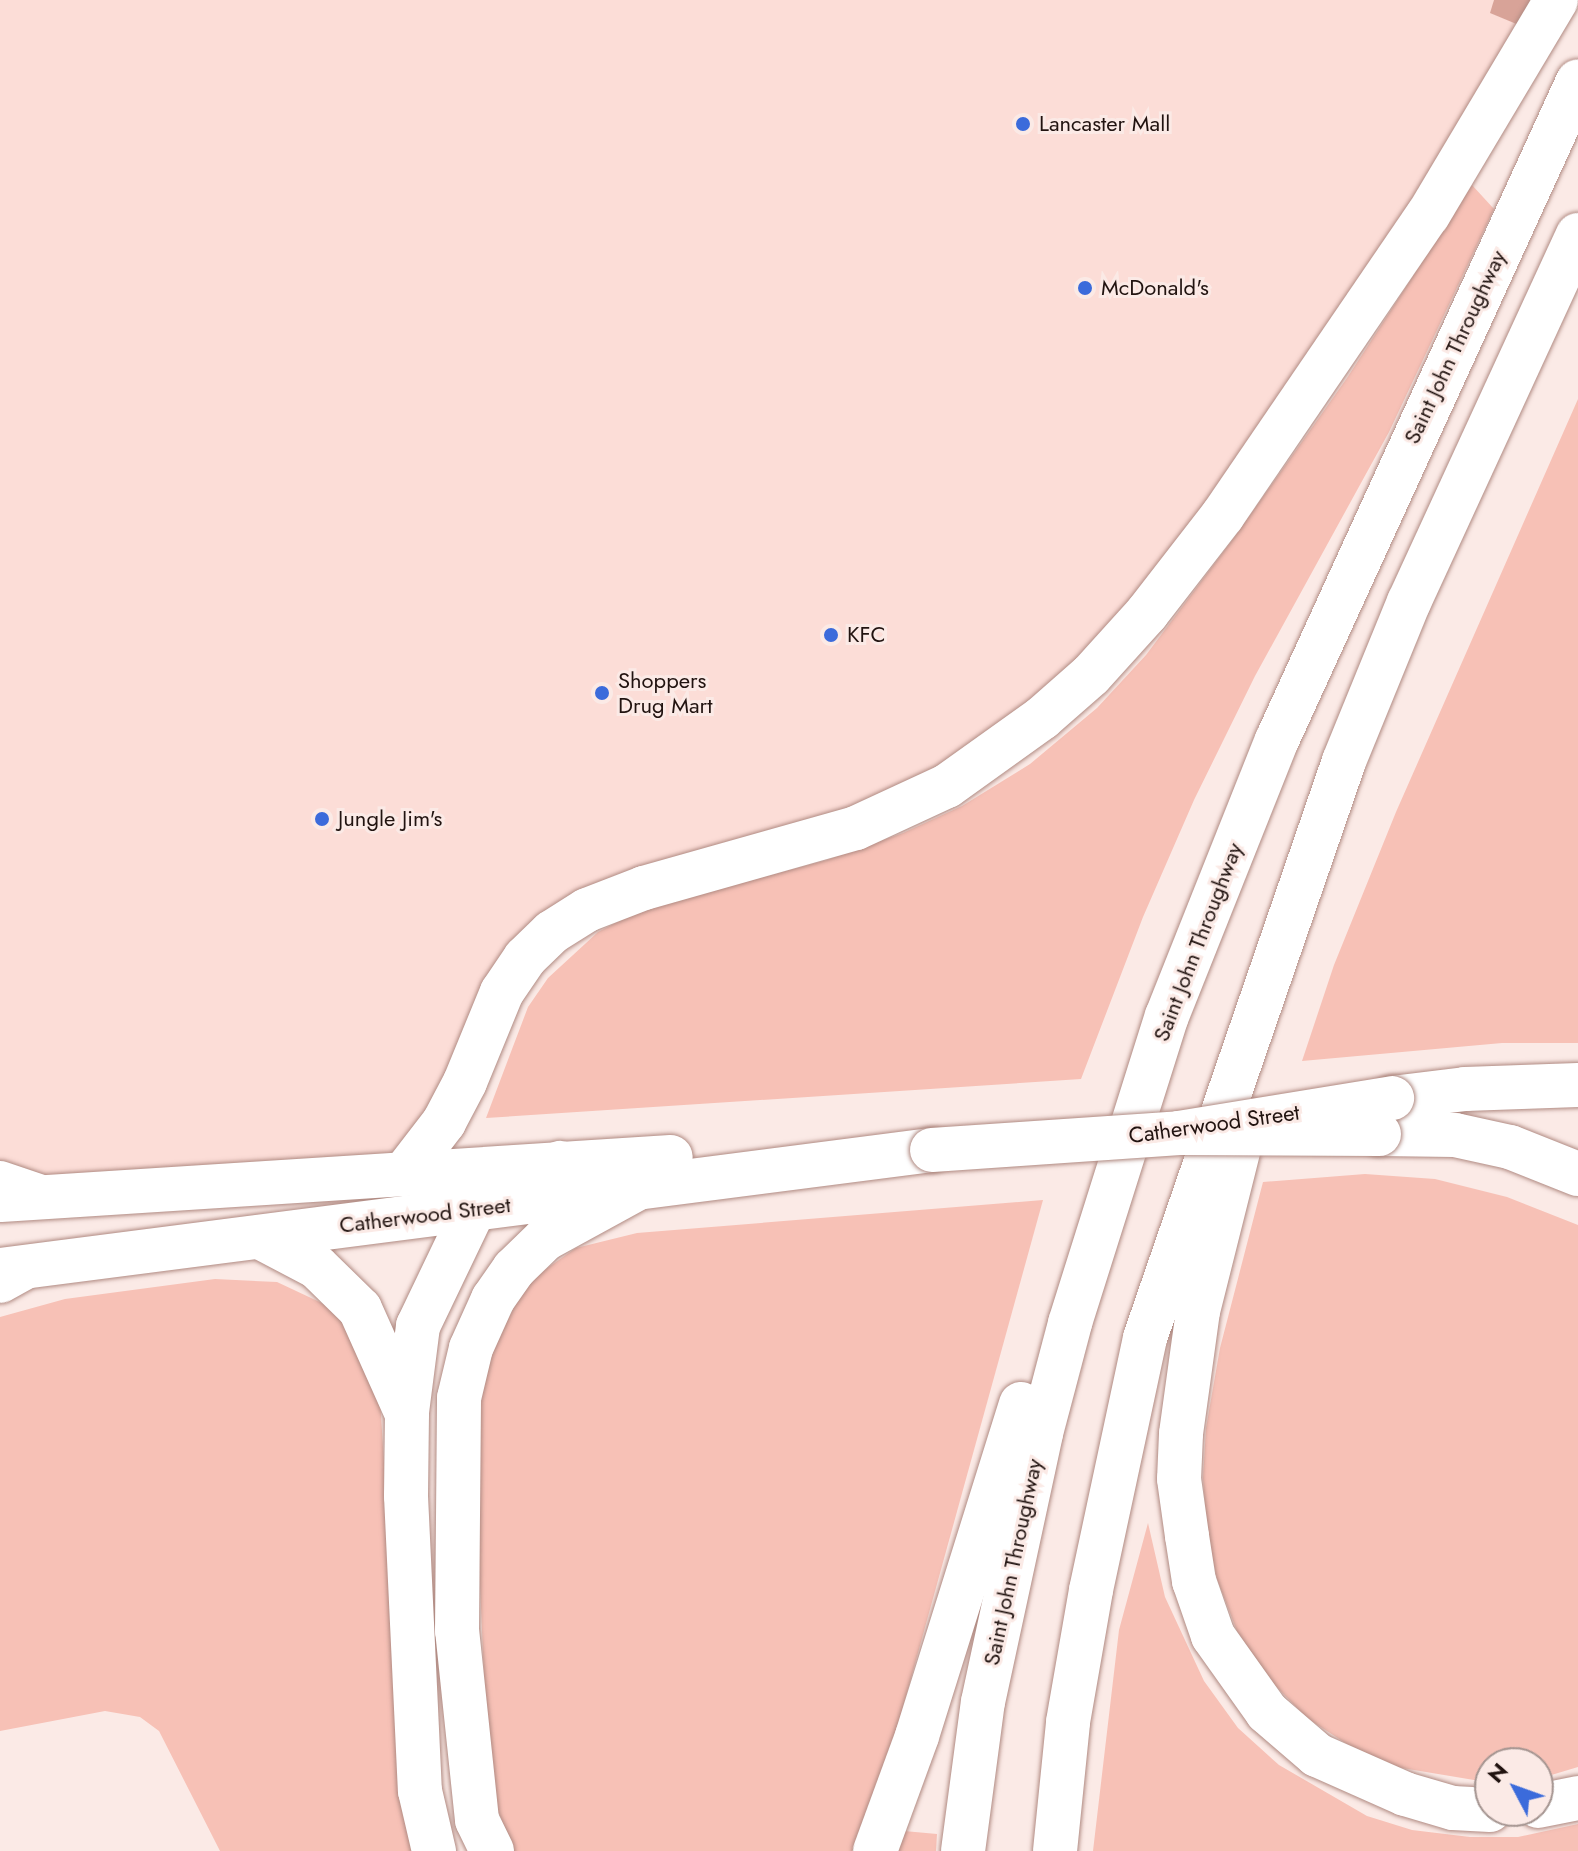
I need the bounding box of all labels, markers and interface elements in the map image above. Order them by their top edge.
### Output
place label: Lancaster Mall [1039,111,1170,137]
marker: Lancaster Mall [1014,115,1032,133]
street label: Saint John Throughway [1399,246,1511,448]
place label: McDonald's [1101,275,1209,301]
marker: McDonald's [1076,279,1094,297]
place label: KFC [847,622,885,648]
marker: KFC [822,626,840,644]
place label: Shoppers Drug Mart [618,667,712,718]
marker: Shoppers Drug Mart [593,684,611,702]
place label: Jungle Jim's [338,806,442,832]
marker: Jungle Jim's [313,810,331,828]
street label: Saint John Throughway [1148,839,1248,1045]
street label: Catherwood Street [1127,1099,1301,1149]
street label: Catherwood Street [338,1191,512,1239]
street label: Saint John Throughway [978,1456,1048,1668]
north arrow [1474,1747,1554,1827]
text: N [1480,1755,1515,1790]

